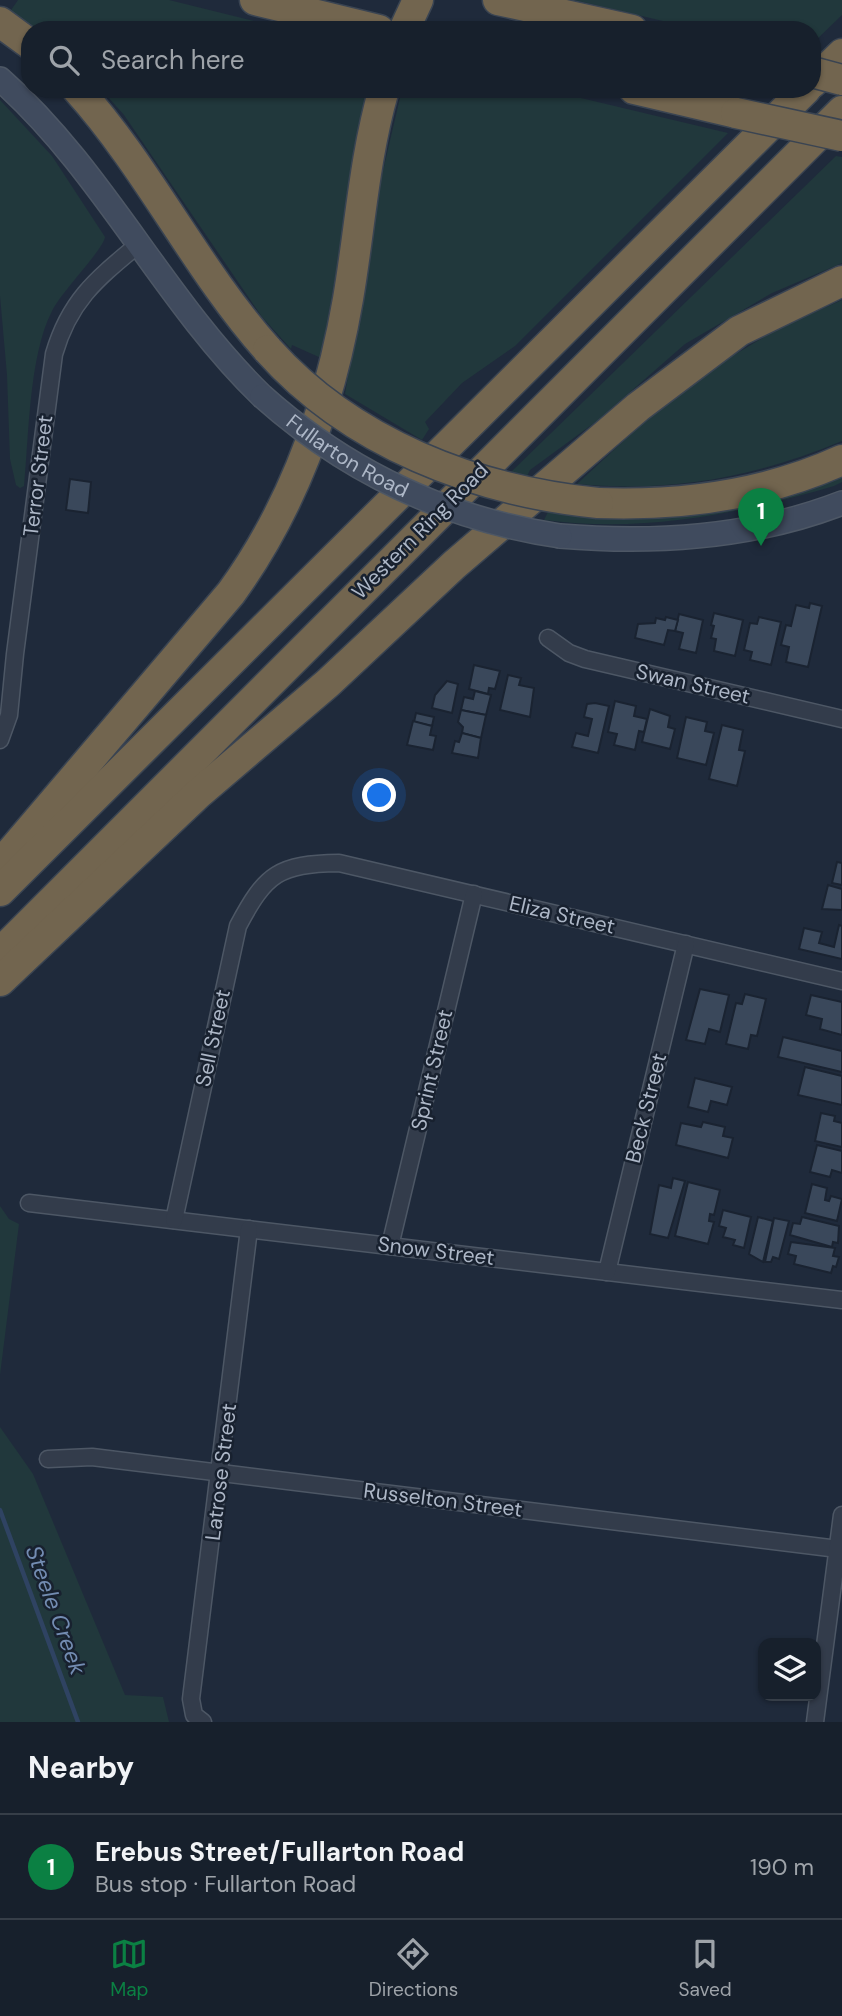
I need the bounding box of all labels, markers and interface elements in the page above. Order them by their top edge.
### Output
search box [21,21,821,98]
icon: search [45,41,83,79]
text: Search here [101,43,244,77]
street label: Fullarton Road [281,408,413,504]
street label: Terror Street [17,414,59,538]
street label: Western Ring Road [346,457,494,605]
pin: 1 [738,488,784,546]
street label: Swan Street [633,657,753,711]
your location [362,778,396,812]
street label: Eliza Street [506,889,618,941]
street label: Sell Street [189,987,237,1089]
street label: Sprint Street [404,1007,460,1133]
street label: Beck Street [619,1050,673,1166]
street label: Snow Street [376,1230,496,1272]
street label: Latrose Street [199,1402,243,1542]
street label: Russelton Street [362,1476,524,1524]
water label: Steele Creek [19,1541,93,1679]
map controls [758,1638,821,1701]
button: layers [758,1638,821,1701]
text: Nearby [28,1748,134,1787]
text: Erebus Street/Fullarton Road [95,1835,464,1869]
text: 1 [47,1852,55,1882]
text: 190 m [750,1852,814,1882]
text: Bus stop · Fullarton Road [95,1869,356,1899]
tab: Map [110,1935,148,2002]
tab: Directions [369,1935,458,2002]
tab: Saved [679,1935,732,2002]

